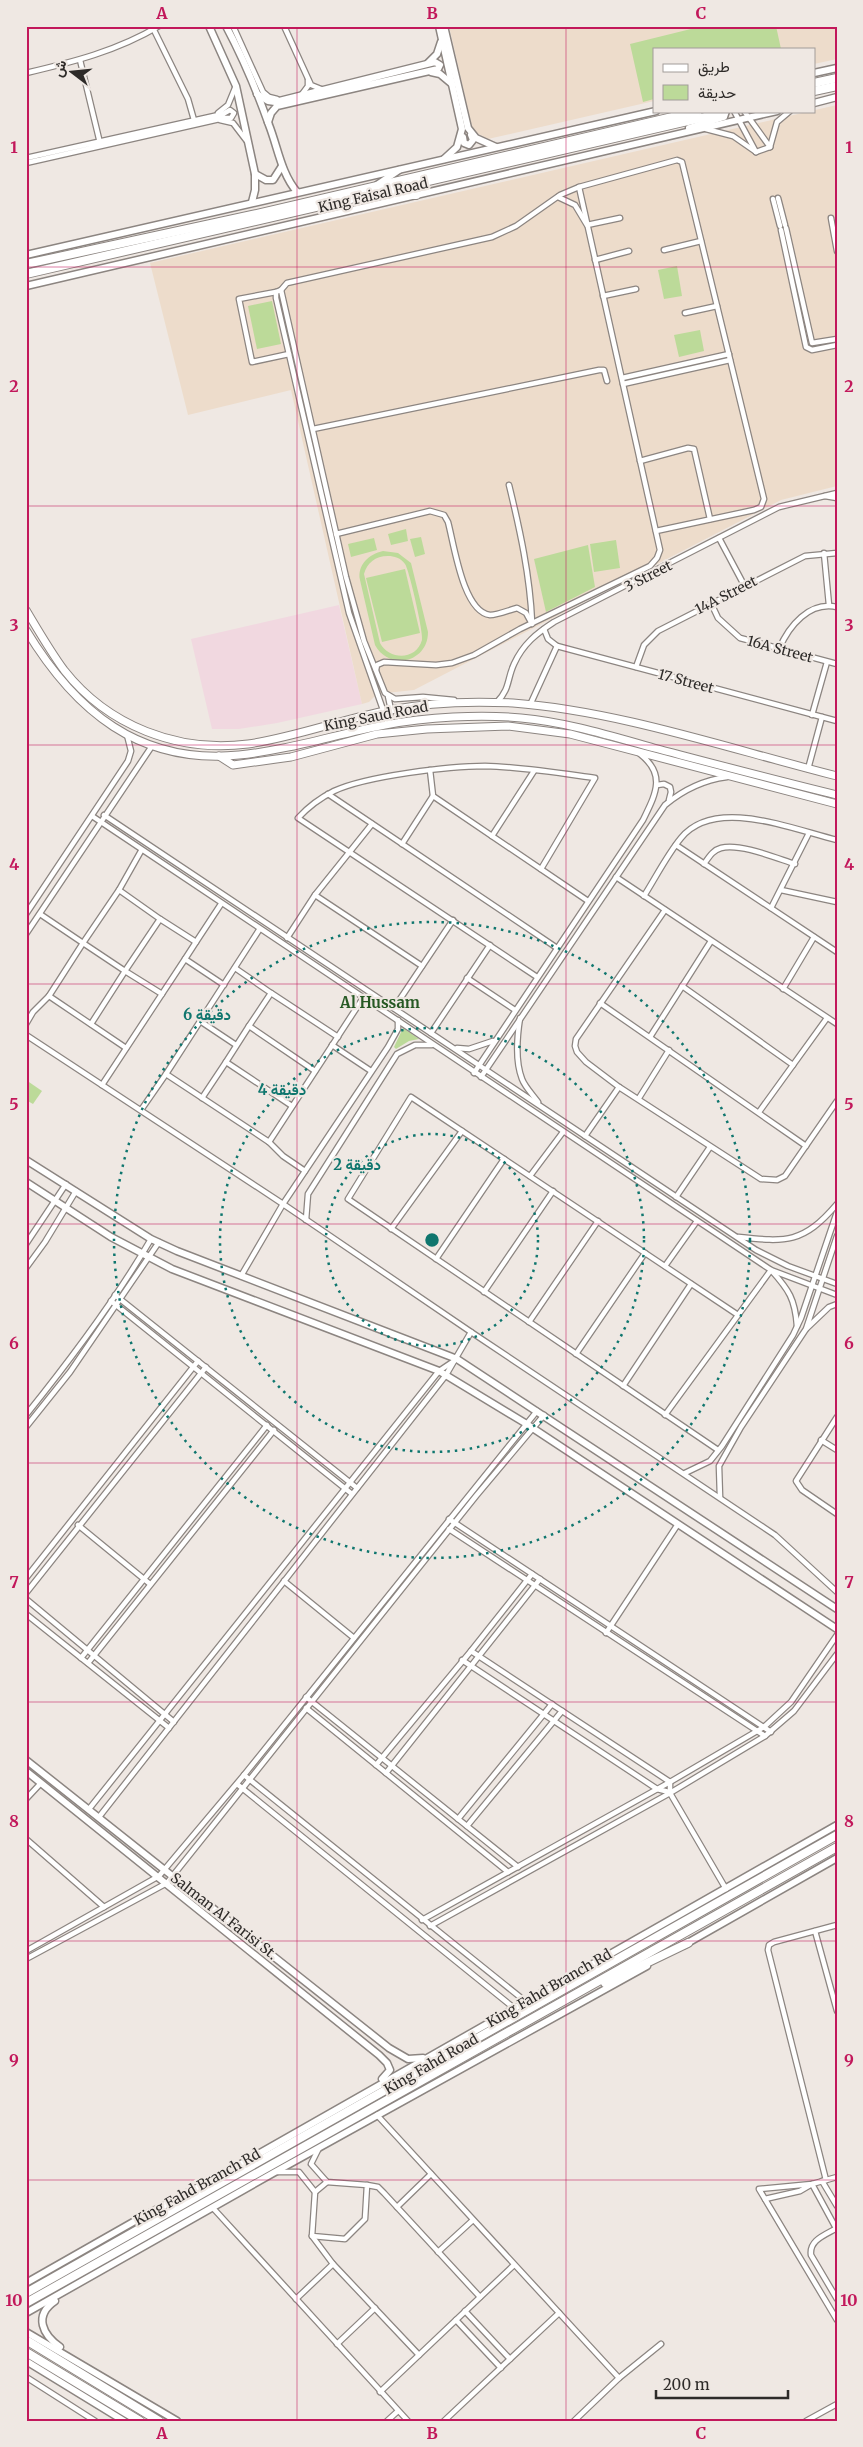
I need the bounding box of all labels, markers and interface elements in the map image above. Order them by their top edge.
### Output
text: A [155,3,168,23]
text: B [426,3,438,23]
text: C [696,3,706,23]
north arrow [48,48,98,98]
legend [653,48,816,112]
text: طريق [698,57,730,77]
text: ش [49,58,71,79]
text: حديقة [698,83,736,102]
text: 1 [10,137,18,157]
text: 1 [845,137,853,157]
street label: King Faisal Road [316,174,430,216]
text: 2 [9,376,19,396]
text: 2 [844,376,854,396]
street label: 3 Street [621,556,675,596]
street label: 14A Street [692,571,761,618]
text: 3 [9,615,19,635]
text: 3 [844,615,854,635]
street label: 16A Street [745,632,815,667]
street label: 17 Street [656,665,716,697]
street label: King Saud Road [322,697,430,735]
text: 4 [9,854,19,874]
text: 4 [844,854,854,874]
district label: Al Hussam [339,993,420,1012]
text: 6 دقيقة [183,1005,231,1024]
text: 4 دقيقة [258,1080,306,1099]
text: 5 [9,1094,19,1114]
text: 5 [844,1094,854,1114]
text: 2 دقيقة [333,1155,381,1174]
centre of rings [423,1231,441,1249]
text: 6 [9,1333,19,1353]
text: 6 [844,1333,854,1353]
text: 7 [9,1572,19,1592]
text: 7 [844,1572,854,1592]
text: 8 [9,1811,19,1831]
text: 8 [844,1811,854,1831]
street label: Salman Al Farisi St. [167,1869,281,1963]
street label: King Fahd Branch Rd [483,1945,615,2031]
street label: King Fahd Road [381,2029,482,2098]
text: 9 [9,2050,19,2070]
text: 9 [844,2050,854,2070]
street label: King Fahd Branch Rd [131,2145,264,2229]
text: 10 [5,2290,23,2310]
text: 10 [840,2290,858,2310]
scale bar [656,2367,788,2399]
text: 200 m [663,2375,710,2394]
text: A [155,2423,168,2443]
text: B [426,2423,438,2443]
text: C [696,2423,706,2443]

